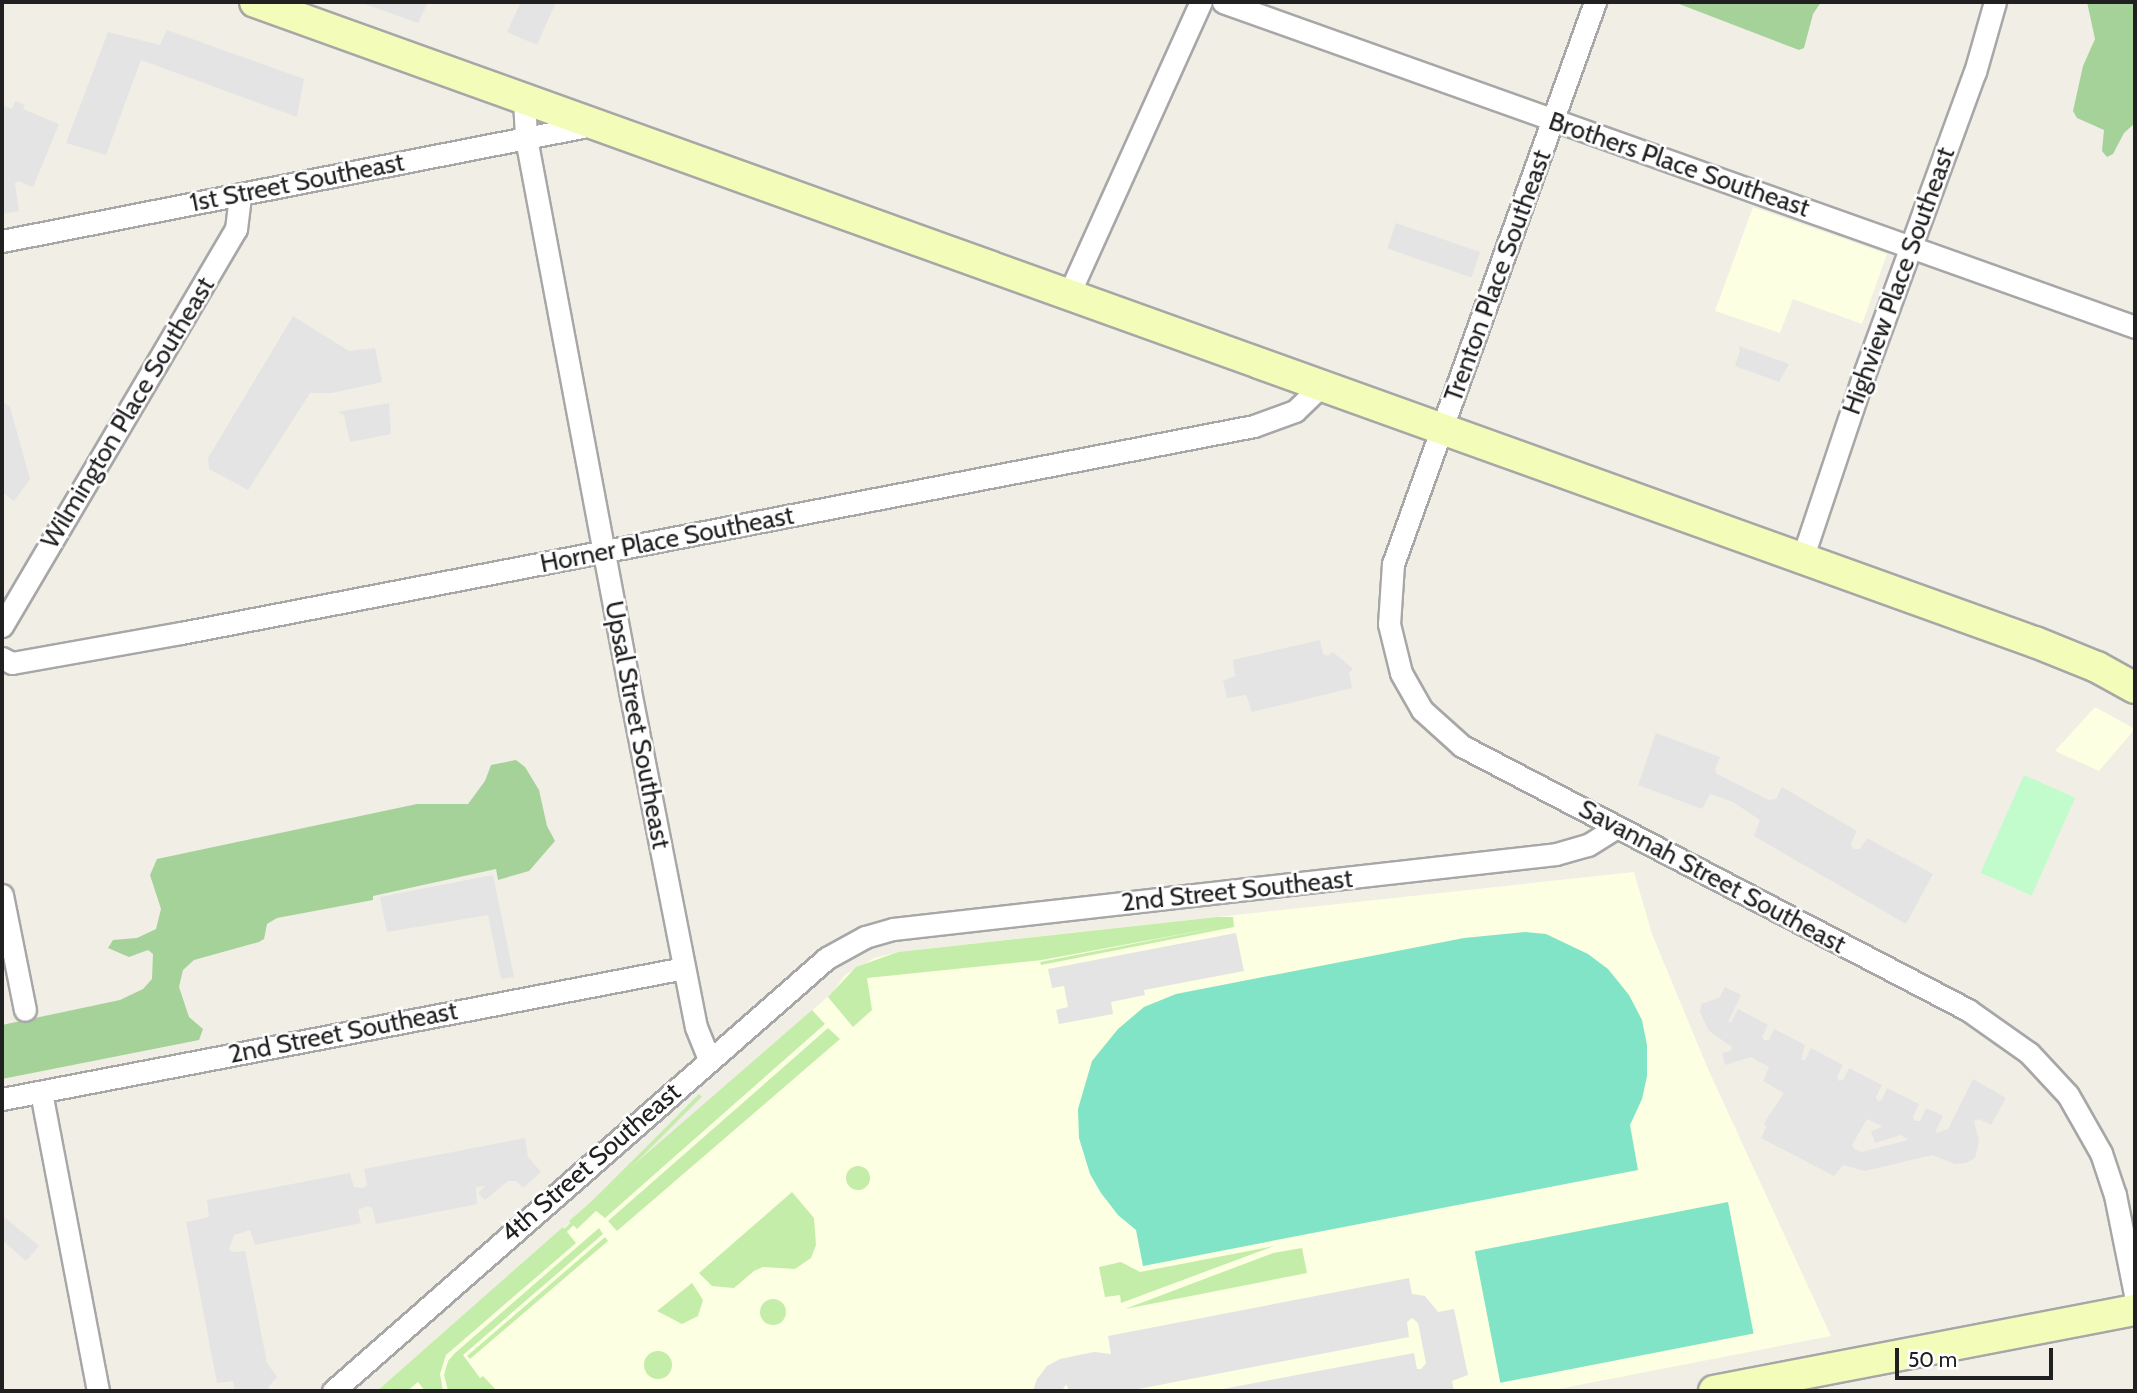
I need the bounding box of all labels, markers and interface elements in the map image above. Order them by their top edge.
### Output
street label: Brothers Place Southeast [1544,106,1814,224]
street label: Highview Place Southeast [1836,143,1962,419]
street label: Trenton Place Southeast [1438,146,1558,406]
street label: 1st Street Southeast [187,147,407,219]
street label: Wilmington Place Southeast [35,272,221,554]
street label: Horner Place Southeast [537,500,797,580]
street label: Upsal Street Southeast [598,598,676,852]
street label: Savannah Street Southeast [1573,793,1851,961]
street label: 2nd Street Southeast [1120,863,1354,919]
street label: 2nd Street Southeast [226,996,460,1070]
street label: 4th Street Southeast [495,1077,687,1249]
scale bar [1899,1334,2056,1378]
text: 50 m [1908,1347,1957,1372]

